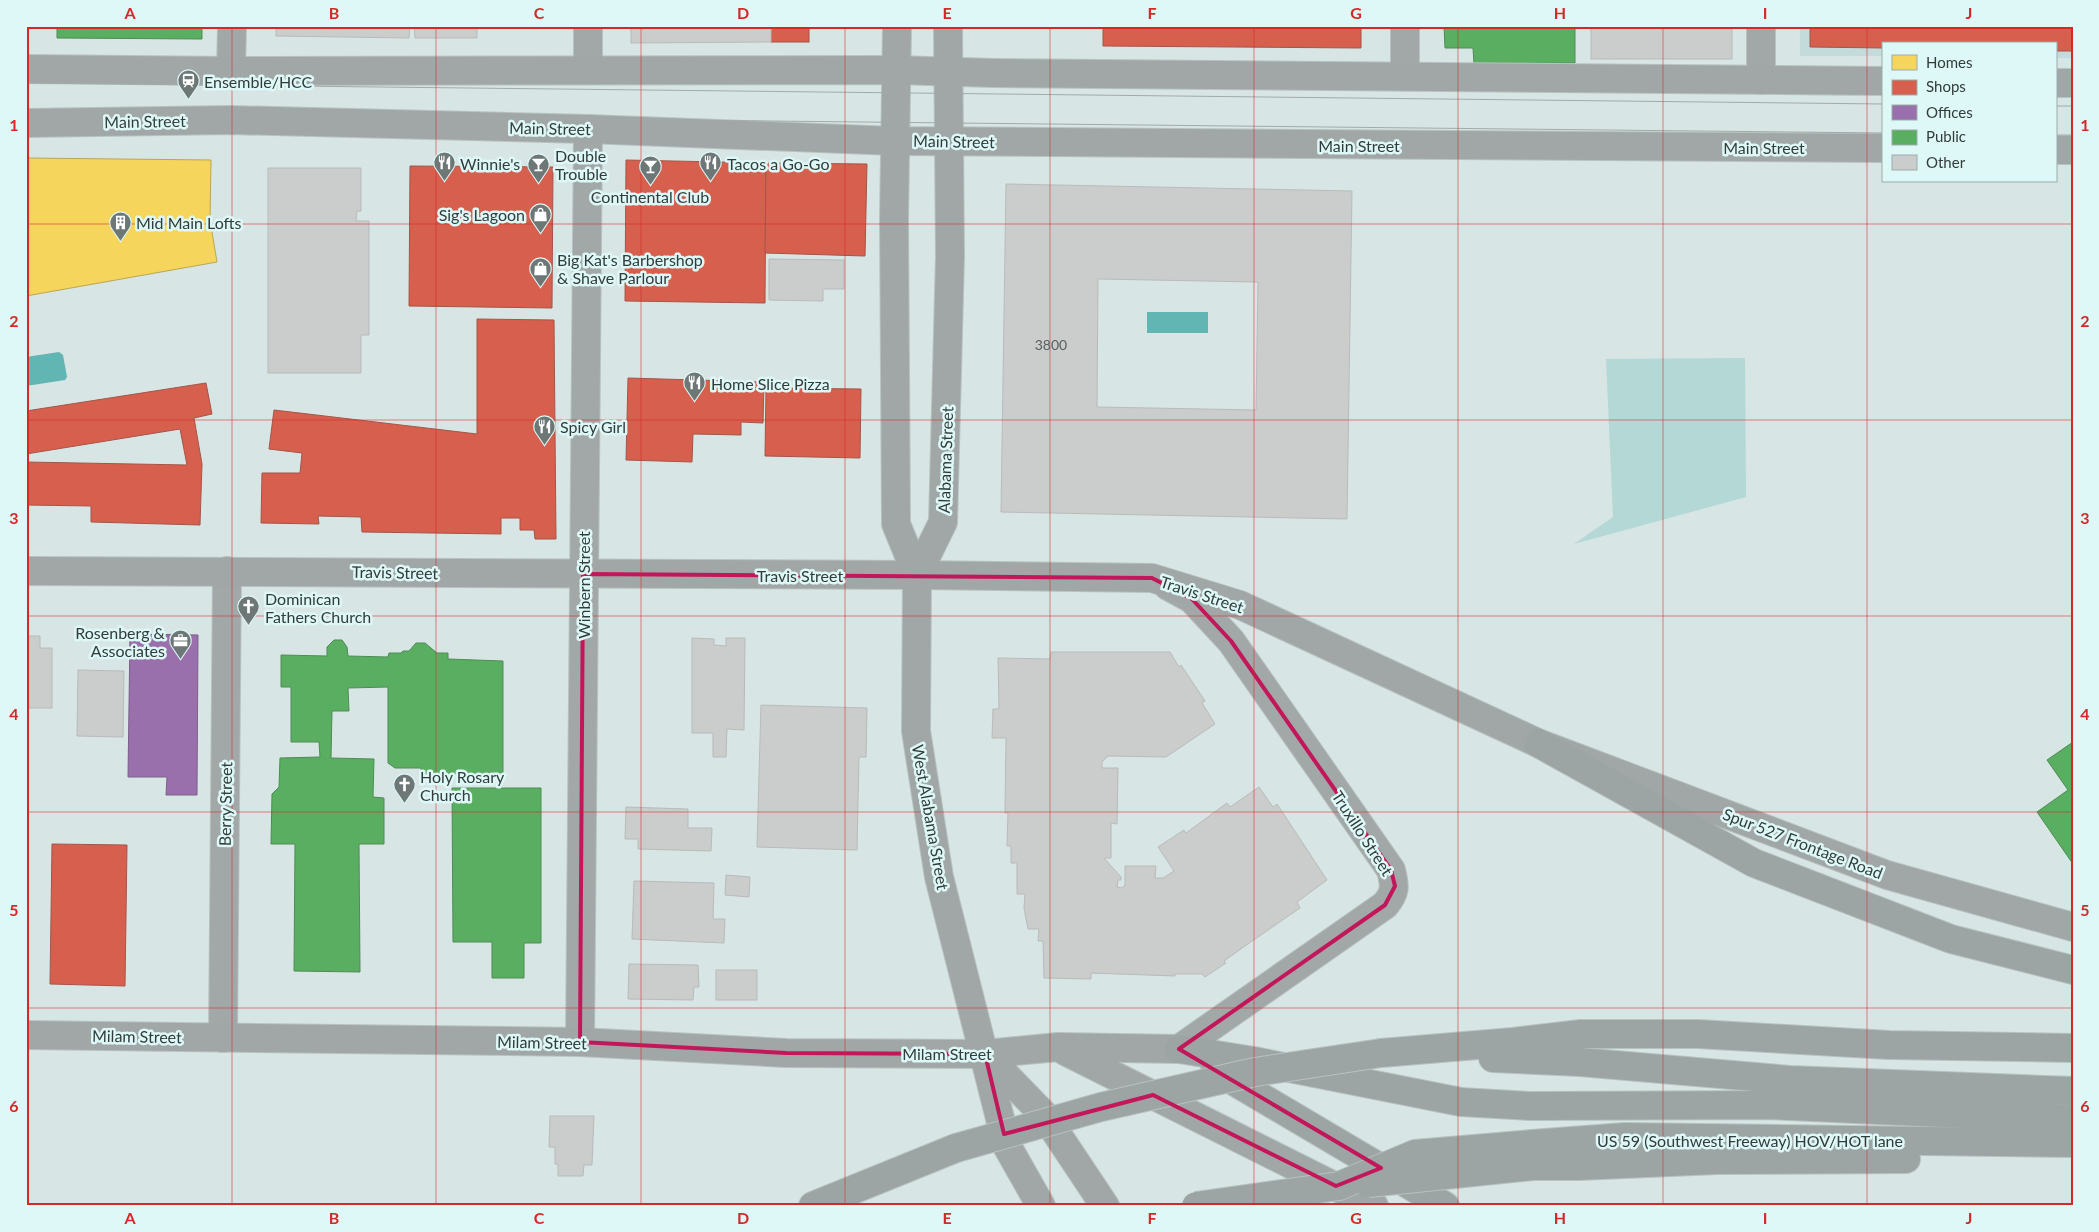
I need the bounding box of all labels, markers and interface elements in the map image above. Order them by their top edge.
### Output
text: A [123,3,136,22]
text: B [329,3,339,22]
text: C [534,3,545,22]
text: D [737,3,749,22]
text: E [942,3,952,22]
text: F [1147,3,1157,22]
text: G [1350,3,1362,22]
text: H [1554,3,1566,22]
text: I [1763,3,1767,22]
text: J [1966,3,1972,22]
legend [1882,42,2056,182]
text: Homes [1926,53,1972,71]
station icon: Ensemble/HCC [176,69,200,100]
place label: Ensemble/HCC [204,72,313,91]
text: Shops [1926,77,1966,95]
text: Offices [1926,103,1973,121]
street label: Main Street [104,111,186,131]
text: 1 [9,115,19,134]
text: 1 [2080,115,2090,134]
street label: Main Street [509,118,591,138]
text: Public [1926,127,1966,145]
street label: Main Street [913,131,995,151]
street label: Main Street [1318,136,1400,155]
street label: Main Street [1723,138,1805,157]
place label: Double Trouble [555,146,607,183]
restaurant icon: Winnie's [432,151,456,182]
restaurant icon: Tacos a Go-Go [699,151,723,182]
bar icon: Double Trouble [527,152,551,183]
text: Other [1926,153,1966,171]
place label: Winnie's [460,154,520,173]
place label: Tacos a Go-Go [727,154,830,173]
bar icon: Continental Club [638,155,662,186]
place label: Continental Club [591,187,709,206]
shop icon: Sig's Lagoon [529,202,553,233]
place label: Sig's Lagoon [439,205,525,224]
building icon: Mid Main Lofts [108,210,132,241]
place label: Mid Main Lofts [136,213,242,232]
place label: Big Kat's Barbershop & Shave Parlour [557,250,703,287]
shop icon: Big Kat's Barbershop & Shave Parlour [529,256,553,287]
text: 2 [9,311,19,330]
text: 2 [2080,311,2090,330]
house number: 3800 [1035,336,1067,353]
restaurant icon: Home Slice Pizza [683,371,707,402]
place label: Home Slice Pizza [711,374,830,393]
street label: Alabama Street [934,406,956,514]
restaurant icon: Spicy Girl [532,414,556,445]
place label: Spicy Girl [560,417,626,436]
text: 3 [9,508,19,527]
text: 3 [2080,508,2090,527]
street label: Winbern Street [574,531,593,639]
street label: Travis Street [352,562,439,582]
street label: Travis Street [757,566,843,585]
street label: Travis Street [1158,572,1246,616]
place label: Dominican Fathers Church [265,589,371,626]
church icon: Dominican Fathers Church [237,595,261,626]
place label: Rosenberg & Associates [75,623,166,660]
office icon: Rosenberg & Associates [169,629,193,660]
text: 4 [9,704,19,723]
text: 4 [2080,704,2090,723]
street label: West Alabama Street [909,743,953,891]
street label: Berry Street [215,761,235,846]
place label: Holy Rosary Church [420,767,505,804]
church icon: Holy Rosary Church [392,773,416,804]
street label: Truxillo Street [1329,787,1398,879]
street label: Spur 527 Frontage Road [1720,804,1886,882]
text: 5 [9,900,19,919]
text: 5 [2080,900,2090,919]
street label: Milam Street [92,1026,182,1046]
street label: Milam Street [497,1032,587,1052]
street label: Milam Street [902,1044,992,1063]
text: 6 [9,1096,19,1115]
text: 6 [2080,1096,2090,1115]
street label: US 59 (Southwest Freeway) HOV/HOT lane [1597,1131,1903,1150]
text: A [123,1208,136,1227]
text: B [329,1208,339,1227]
text: C [534,1208,545,1227]
text: D [737,1208,749,1227]
text: E [942,1208,952,1227]
text: F [1147,1208,1157,1227]
text: G [1350,1208,1362,1227]
text: H [1554,1208,1566,1227]
text: I [1763,1208,1767,1227]
text: J [1966,1208,1972,1227]

